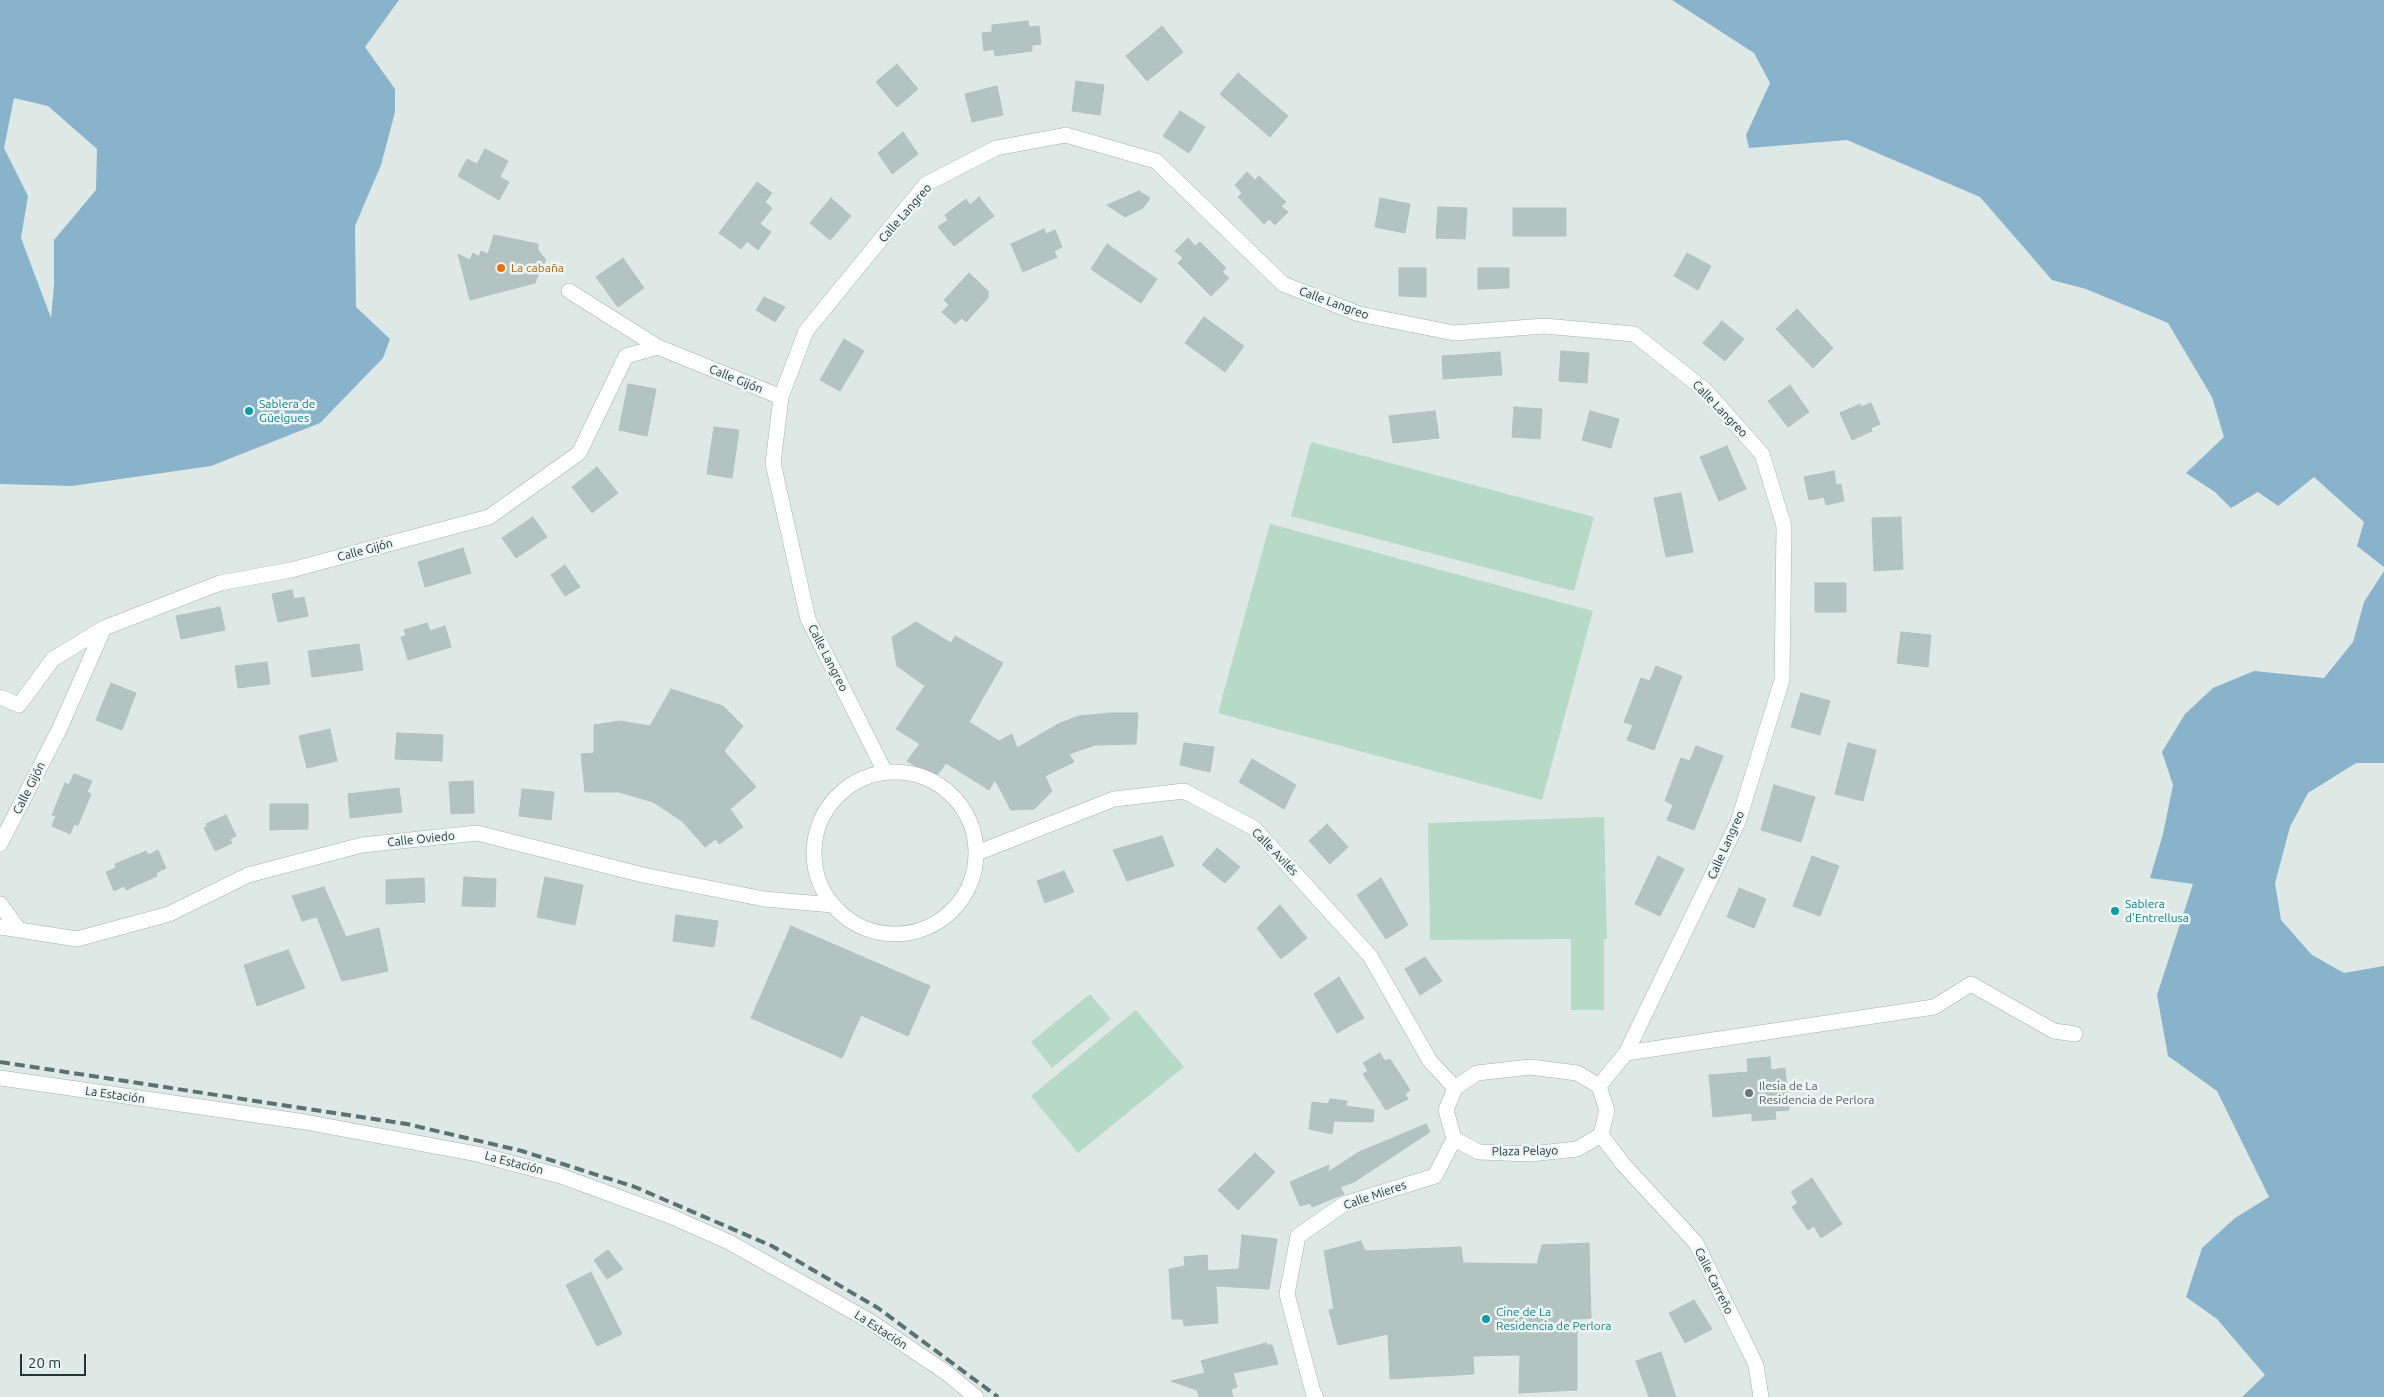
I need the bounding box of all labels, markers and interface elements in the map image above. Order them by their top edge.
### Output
street label: Calle Langreo [875,181,935,245]
place label: La cabaña [511,261,564,275]
marker: La cabaña [495,262,507,274]
street label: Calle Langreo [1297,284,1371,322]
street label: Calle Gijón [707,362,765,396]
street label: Calle Langreo [1689,378,1751,440]
place label: Sablera de Güelgues [259,397,315,425]
marker: Sablera de Güelgues [243,405,255,417]
street label: Calle Gijón [336,536,394,564]
street label: Calle Langreo [805,622,851,694]
street label: Calle Gijón [10,759,48,817]
street label: Calle Langreo [1704,809,1748,881]
street label: Calle Avilés [1249,825,1301,879]
street label: Calle Oviedo [386,828,456,850]
place label: Sablera d'Entrellusa [2125,897,2189,925]
marker: Sablera d'Entrellusa [2109,905,2121,917]
place label: Ilesia de La Residencia de Perlora [1759,1079,1874,1107]
street label: La Estación [84,1084,146,1106]
marker: Ilesia de La Residencia de Perlora [1743,1087,1755,1099]
street label: Plaza Pelayo [1492,1143,1558,1159]
street label: La Estación [483,1148,545,1178]
street label: Calle Mieres [1342,1178,1408,1212]
street label: Calle Carreño [1692,1245,1736,1317]
place label: Cine de La Residencia de Perlora [1496,1305,1611,1333]
street label: La Estación [852,1308,910,1352]
marker: Cine de La Residencia de Perlora [1480,1313,1492,1325]
scale bar [22,1344,89,1376]
text: 20 m [28,1354,61,1371]

